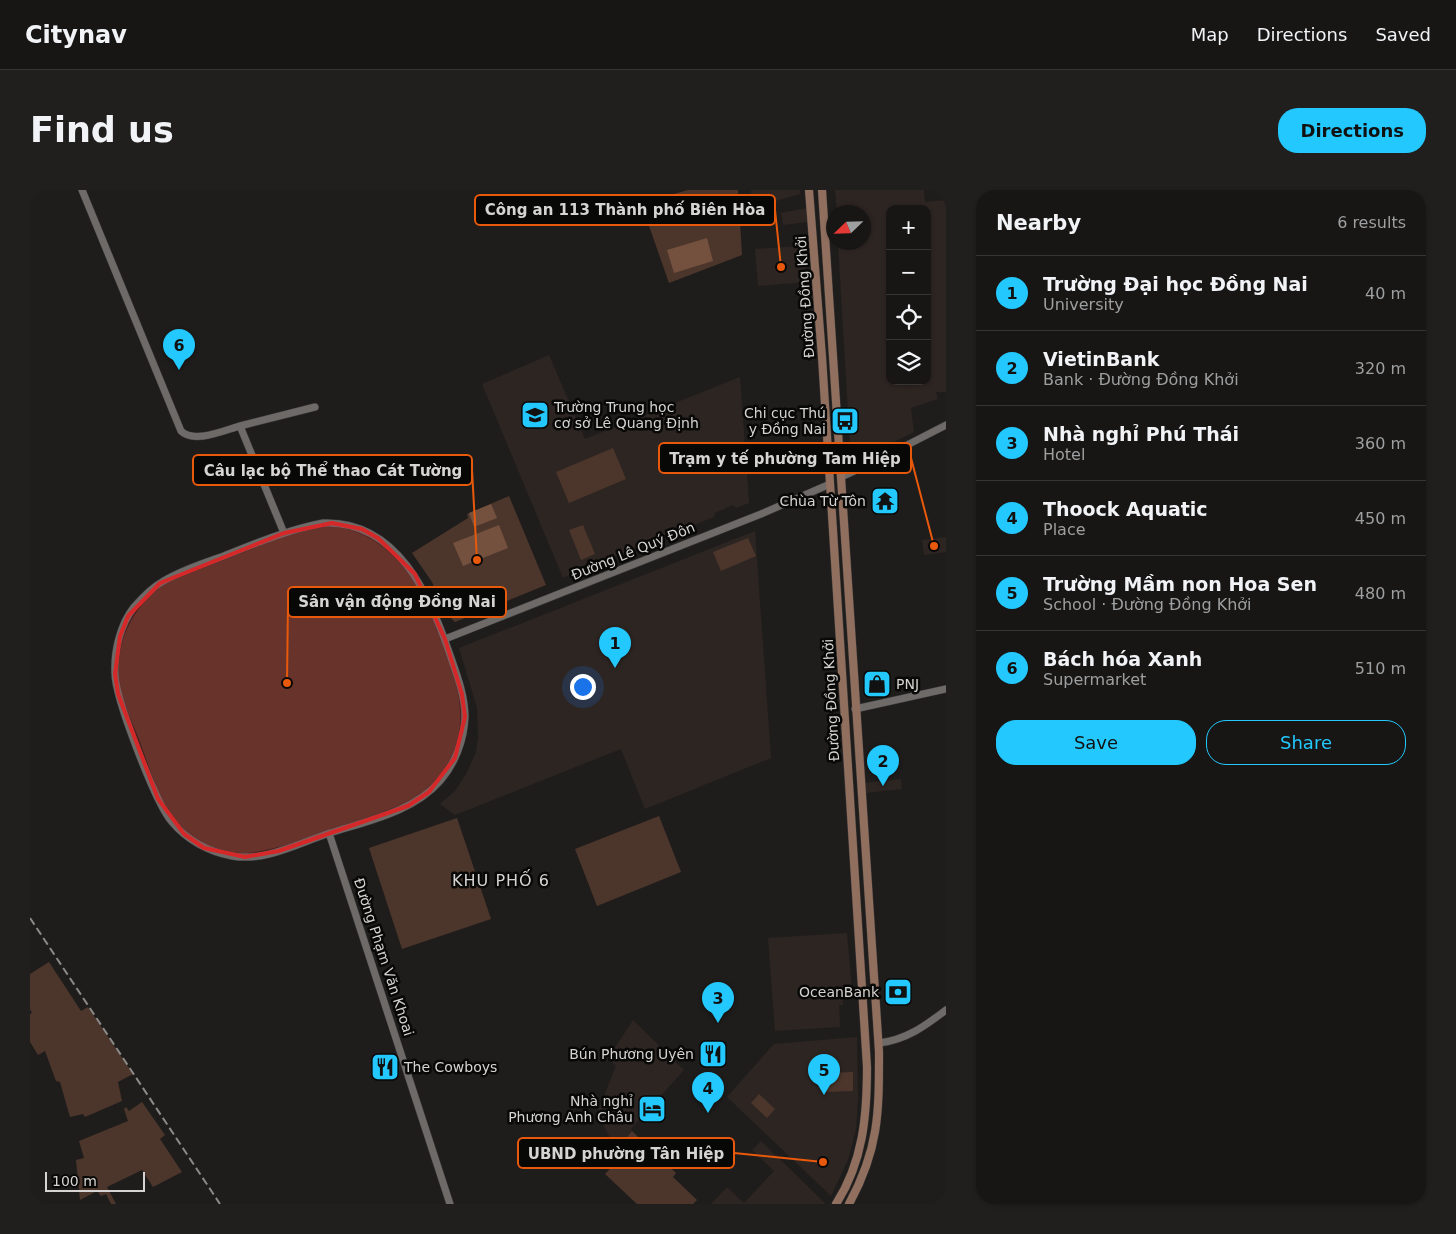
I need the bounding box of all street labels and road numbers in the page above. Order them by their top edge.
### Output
street label: Đường Đồng Khởi [793,235,817,359]
street label: Đường Lê Quý Đôn [569,519,697,583]
street label: Đường Đồng Khởi [820,638,842,762]
street label: Đường Phạm Văn Khoai [351,876,417,1038]

